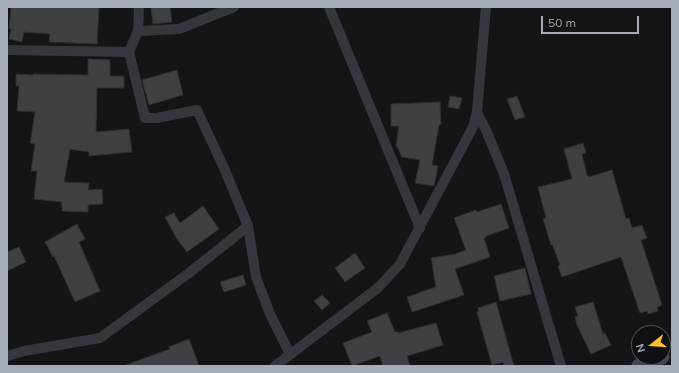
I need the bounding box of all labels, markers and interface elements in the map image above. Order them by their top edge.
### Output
scale bar [543,8,641,34]
text: 50 m [548,15,576,30]
north arrow [631,325,671,365]
text: N [633,342,648,354]

